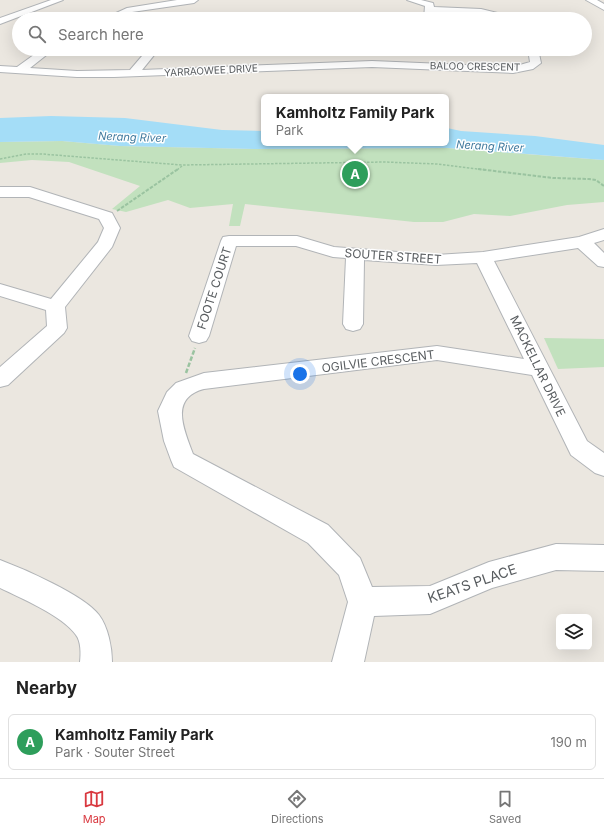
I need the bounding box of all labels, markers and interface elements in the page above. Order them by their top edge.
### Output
search box [12,12,592,56]
icon: search [26,23,48,45]
text: Search here [58,25,144,44]
street label: BALOO CRESCENT [430,59,520,73]
street label: YARRAOWEE DRIVE [164,62,258,78]
popup [261,94,449,146]
text: Kamholtz Family Park [276,103,434,122]
text: Park [276,122,303,138]
water label: Nerang River [98,129,167,145]
water label: Nerang River [456,137,525,155]
pin: A [342,159,368,189]
street label: FOOTE COURT [194,245,234,331]
street label: SOUTER STREET [344,245,442,267]
street label: MACKELLAR DRIVE [507,313,569,419]
street label: OGILVIE CRESCENT [321,347,436,375]
your location [290,364,310,384]
street label: KEATS PLACE [425,560,519,606]
map controls [556,614,592,650]
button: layers [556,614,592,650]
text: Nearby [16,678,77,698]
text: Kamholtz Family Park [55,725,214,744]
text: A [25,734,35,750]
text: 190 m [550,734,587,750]
text: Park · Souter Street [55,744,175,760]
tab: Map [83,788,106,826]
tab: Directions [271,788,324,826]
tab: Saved [489,788,521,826]

